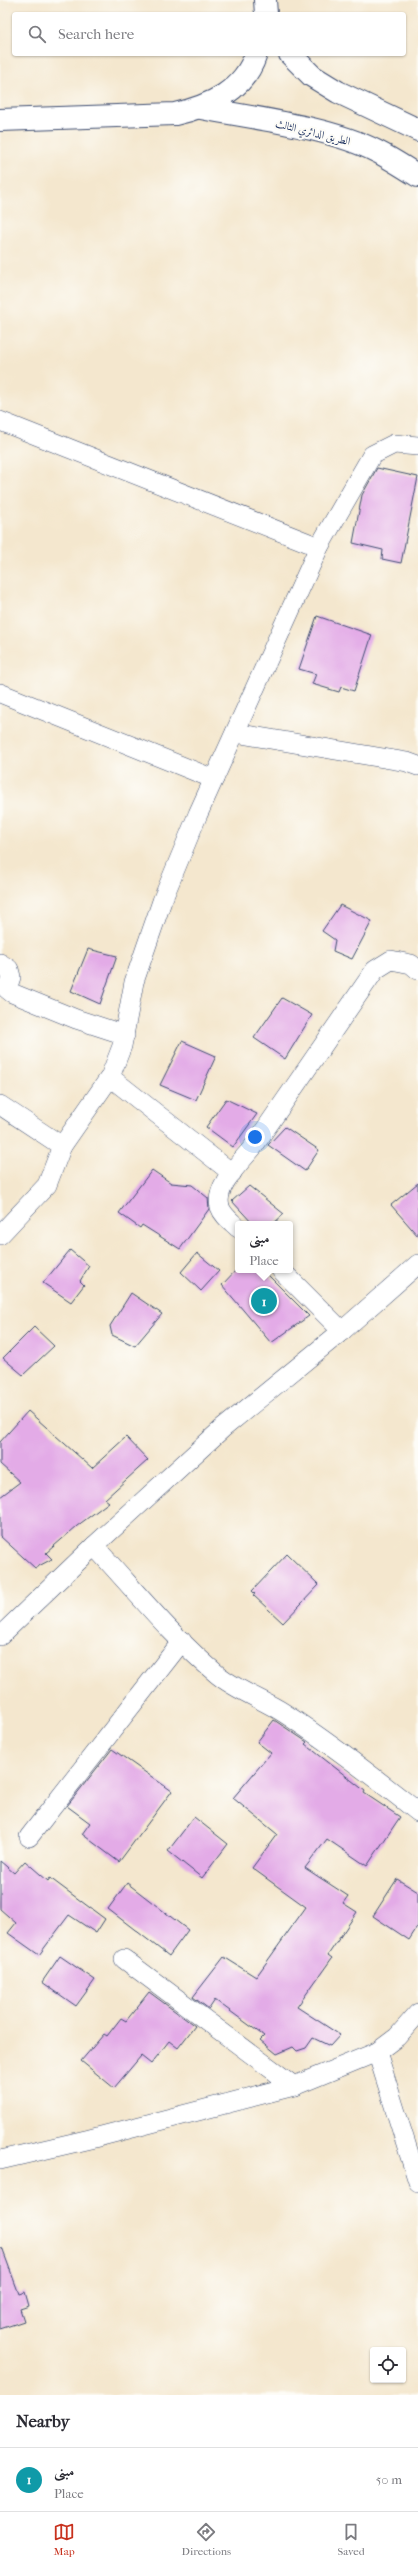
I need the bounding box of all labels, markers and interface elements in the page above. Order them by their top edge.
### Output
search box [12,12,406,56]
icon: search [26,23,48,45]
text: Search here [58,25,134,43]
street label: الطريق الدائري الثالث [274,117,352,150]
your location [245,1127,265,1147]
popup [235,1221,293,1273]
text: مبنى [249,1229,270,1247]
text: Place [249,1253,279,1268]
pin: 1 [251,1286,277,1316]
map controls [370,2347,406,2383]
button: locate [370,2347,406,2383]
text: Nearby [16,2411,70,2431]
text: مبنى [54,2462,74,2480]
text: 1 [27,2472,31,2487]
text: 50 m [376,2472,402,2487]
text: Place [54,2486,84,2501]
tab: Map [53,2521,75,2558]
tab: Directions [182,2521,231,2558]
tab: Saved [337,2521,365,2558]

